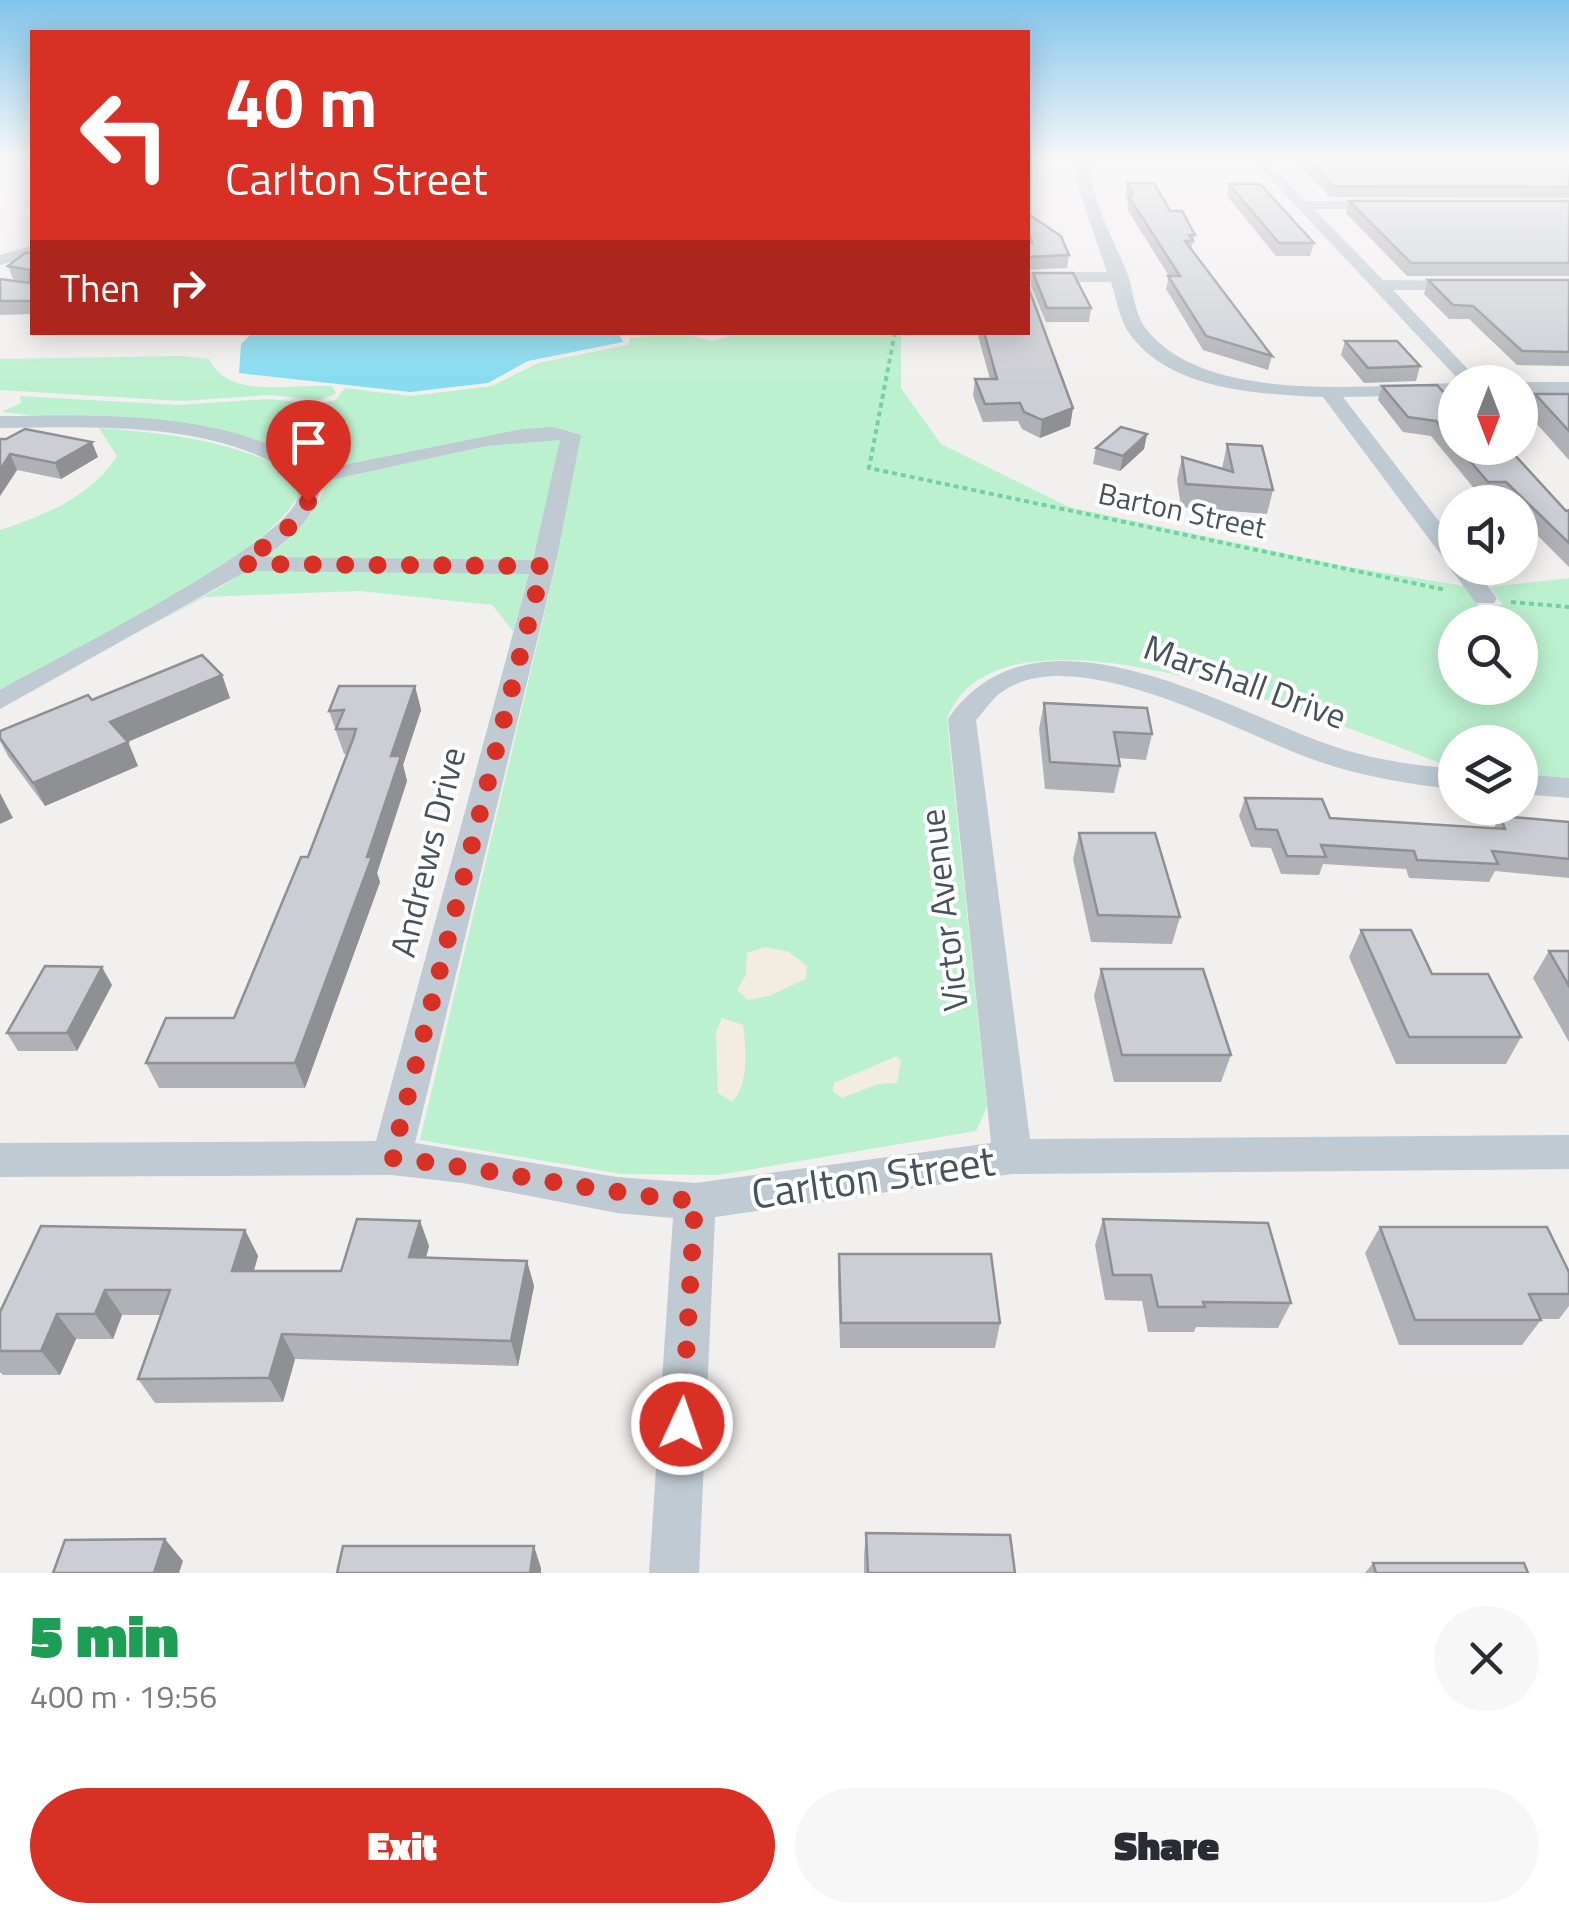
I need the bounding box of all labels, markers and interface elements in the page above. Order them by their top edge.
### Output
text: 40 m [225,48,378,154]
icon: left [60,70,190,200]
text: Carlton Street [225,144,488,212]
text: Then [60,259,140,317]
icon: right [160,260,215,315]
north arrow [1438,365,1538,465]
map controls [1438,365,1538,825]
pin [266,400,351,503]
icon: arrive [281,415,336,470]
street label: Barton Street [1094,470,1271,550]
button: sound [1438,485,1538,585]
button: search [1438,605,1538,705]
street label: Marshall Drive [1136,619,1354,743]
button: layers [1438,725,1538,825]
street label: Andrews Drive [375,741,479,962]
street label: Victor Avenue [904,806,982,1014]
street label: Carlton Street [747,1127,999,1225]
position arrow [630,1372,734,1476]
text: 5 min [30,1589,179,1680]
button: close [1434,1606,1539,1711]
text: 400 m · 19:56 [30,1672,217,1720]
button: Exit [30,1788,775,1903]
button: Share [795,1788,1539,1903]

